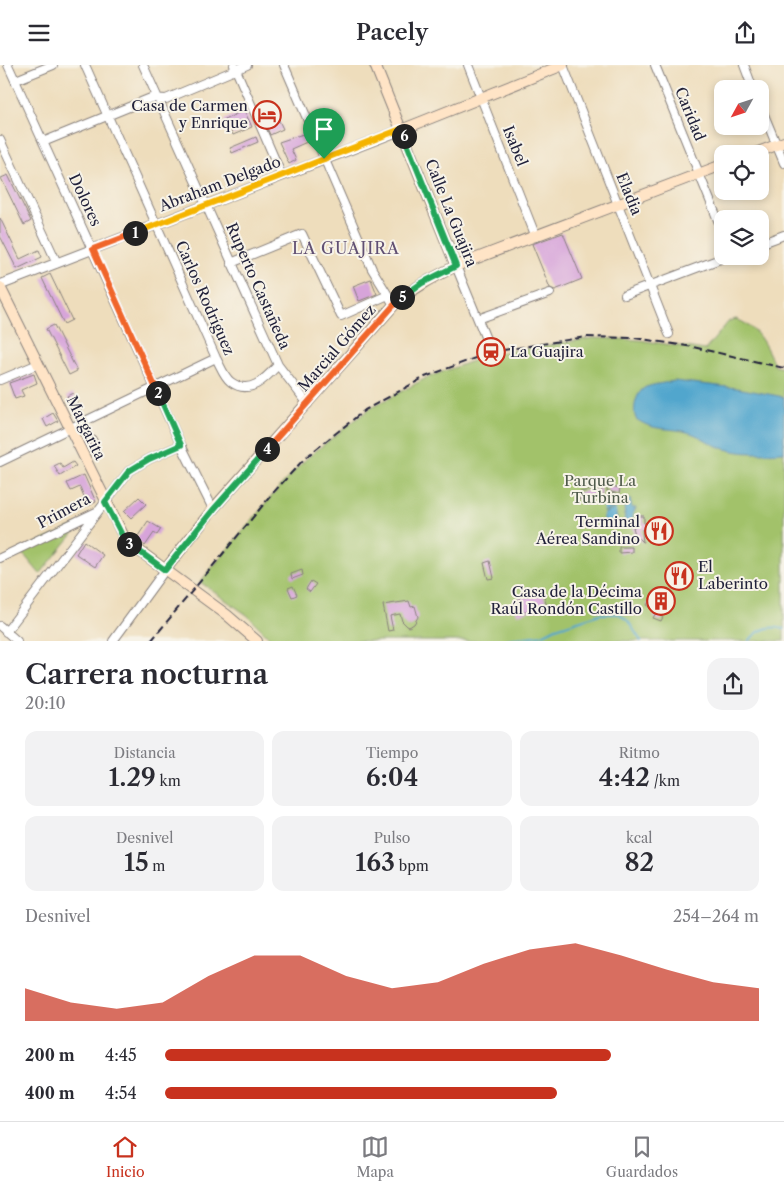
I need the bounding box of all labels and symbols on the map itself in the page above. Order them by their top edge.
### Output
north arrow [714,80,769,135]
street label: Caridad [671,84,710,144]
place label: Casa de Carmen y Enrique [131,96,249,132]
hotel icon: Casa de Carmen y Enrique [252,100,282,130]
pin [303,108,345,159]
pin: 6 [392,123,416,149]
street label: Isabel [499,123,532,169]
street label: Abraham Delgado [155,152,283,216]
street label: Calle La Guajira [421,156,482,270]
street label: Dolores [65,170,106,229]
street label: Eladia [612,170,647,218]
street label: Ruperto Castañeda [222,220,295,352]
pin: 1 [122,221,148,245]
street label: Carlos Rodríguez [172,238,239,358]
district label: LA GUAJIRA [292,238,400,258]
pin: 5 [390,285,414,309]
street label: Marcial Gómez [294,300,380,395]
station icon: La Guajira [476,337,506,367]
place label: La Guajira [510,342,584,361]
pin: 2 [146,381,170,405]
street label: Margarita [63,393,110,463]
pin: 4 [254,437,280,461]
park label: Parque La Turbina [564,471,636,507]
street label: Primera [34,489,94,532]
place label: Terminal Aérea Sandino [535,512,641,548]
restaurant icon: Terminal Aérea Sandino [644,516,674,546]
pin: 3 [116,531,142,557]
place label: El Laberinto [698,557,768,593]
restaurant icon: El Laberinto [664,561,694,591]
place label: Casa de la Décima Raúl Rondón Castillo [491,582,642,618]
building icon: Casa de la Décima Raúl Rondón Castillo [646,586,676,616]

